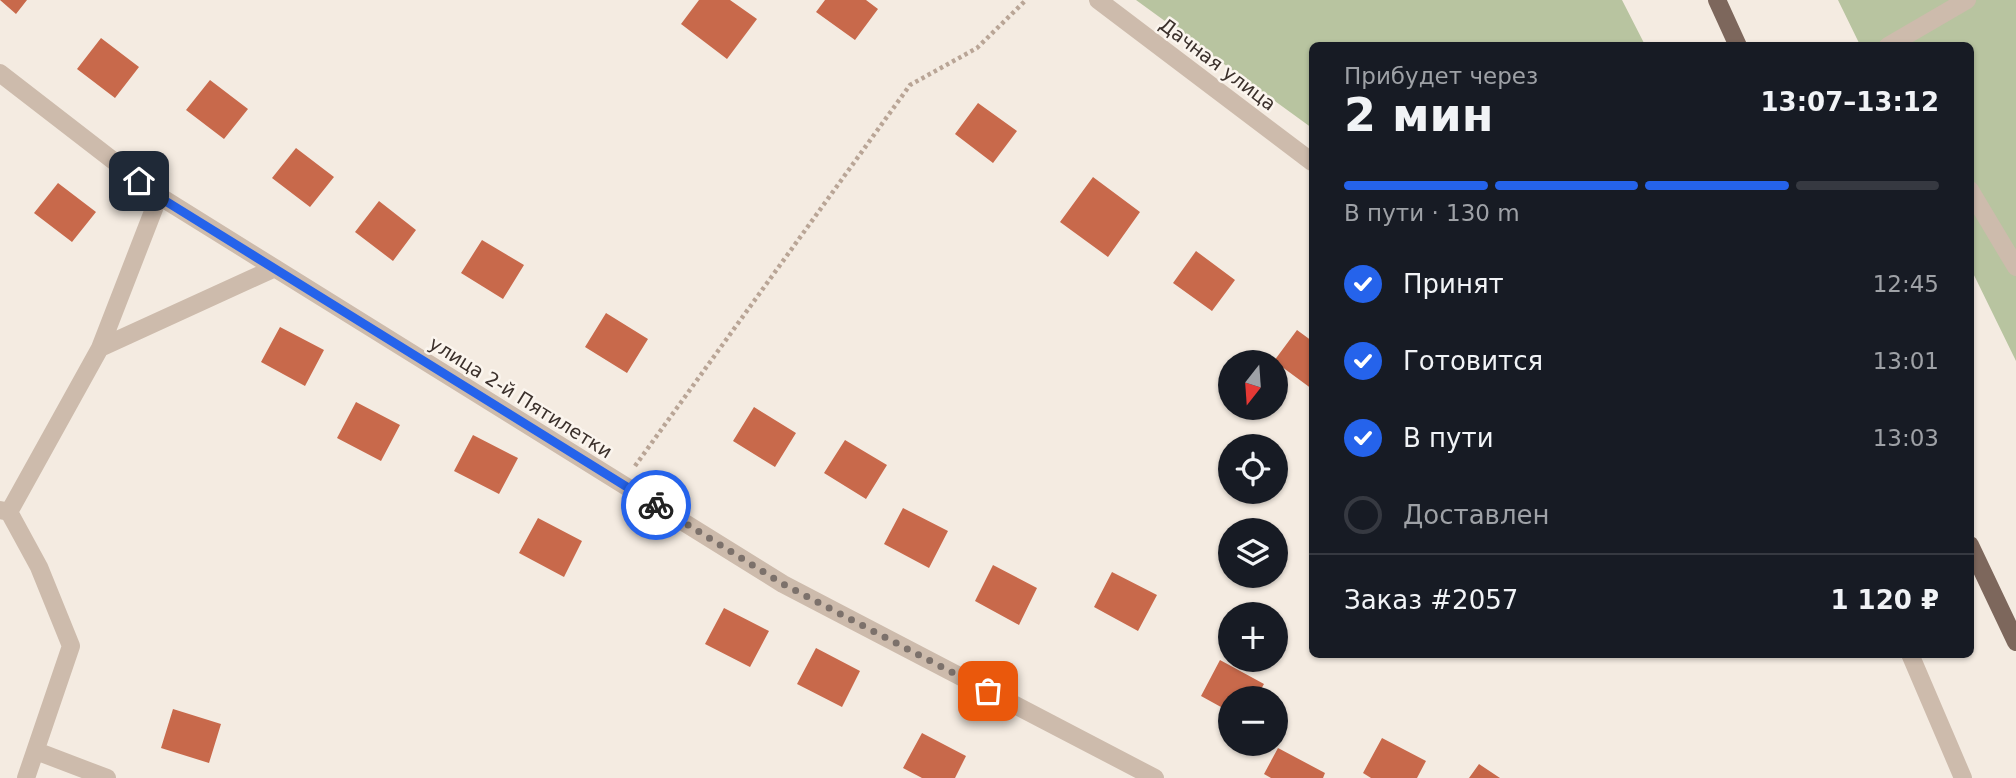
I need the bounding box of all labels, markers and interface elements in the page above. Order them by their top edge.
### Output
street label: Дачная улица [1156,13,1280,115]
text: Прибудет через [1344,63,1538,89]
text: 13:07–13:12 [1760,87,1939,117]
text: 2 мин [1344,88,1494,142]
pin [109,151,169,211]
icon: home [120,162,158,200]
text: В пути · 130 m [1344,200,1520,226]
icon: check [1344,265,1382,303]
text: Принят [1403,269,1504,299]
text: 12:45 [1873,271,1939,297]
street label: улица 2-й Пятилетки [425,332,617,462]
icon: check [1344,342,1382,380]
text: Готовится [1403,346,1543,376]
text: 13:01 [1873,348,1939,374]
north arrow [1218,350,1288,420]
map controls [1218,350,1288,756]
icon: check [1344,419,1382,457]
text: В пути [1403,423,1494,453]
text: 13:03 [1873,425,1939,451]
button: locate [1218,434,1288,504]
courier [621,470,691,540]
icon: bike [637,486,675,524]
text: Доставлен [1403,500,1550,530]
button: layers [1218,518,1288,588]
text: Заказ #2057 [1344,585,1518,615]
text: 1 120 ₽ [1830,585,1939,615]
button: + [1218,602,1288,672]
pin [958,661,1018,721]
icon: bag [969,672,1007,710]
button: − [1218,686,1288,756]

